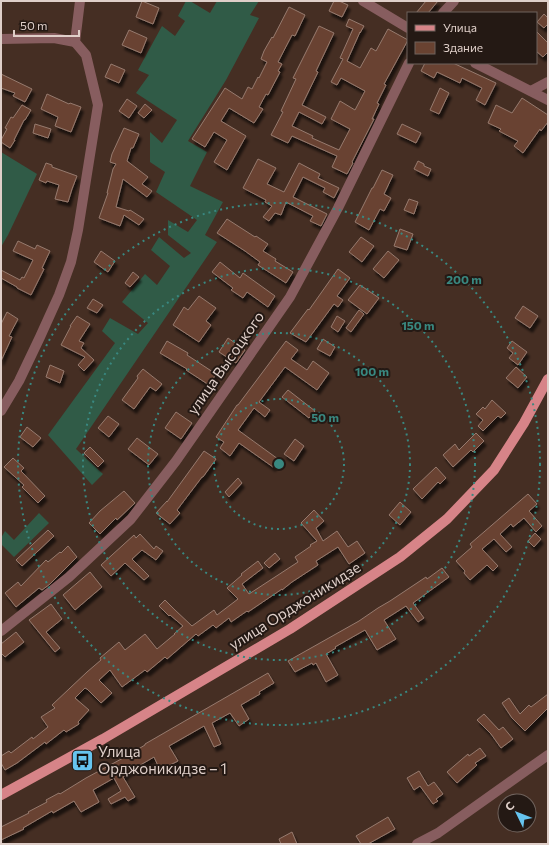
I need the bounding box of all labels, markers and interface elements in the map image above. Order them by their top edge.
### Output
scale bar [14,12,79,38]
legend [407,12,537,64]
text: 50 m [20,18,48,32]
text: Улица [443,20,477,34]
text: Здание [443,40,483,54]
text: 200 m [446,272,482,286]
street label: улица Высоцкого [183,307,267,417]
text: 150 m [401,318,435,332]
text: 100 m [355,364,389,378]
text: 50 m [311,410,339,424]
centre of rings [272,457,286,471]
street label: улица Орджоникидзе [225,557,364,653]
place label: Улица Орджоникидзе – 1 [98,742,227,777]
bus stop icon: Улица Орджоникидзе – 1 [69,748,95,774]
north arrow [497,793,537,833]
text: С [502,798,517,813]

